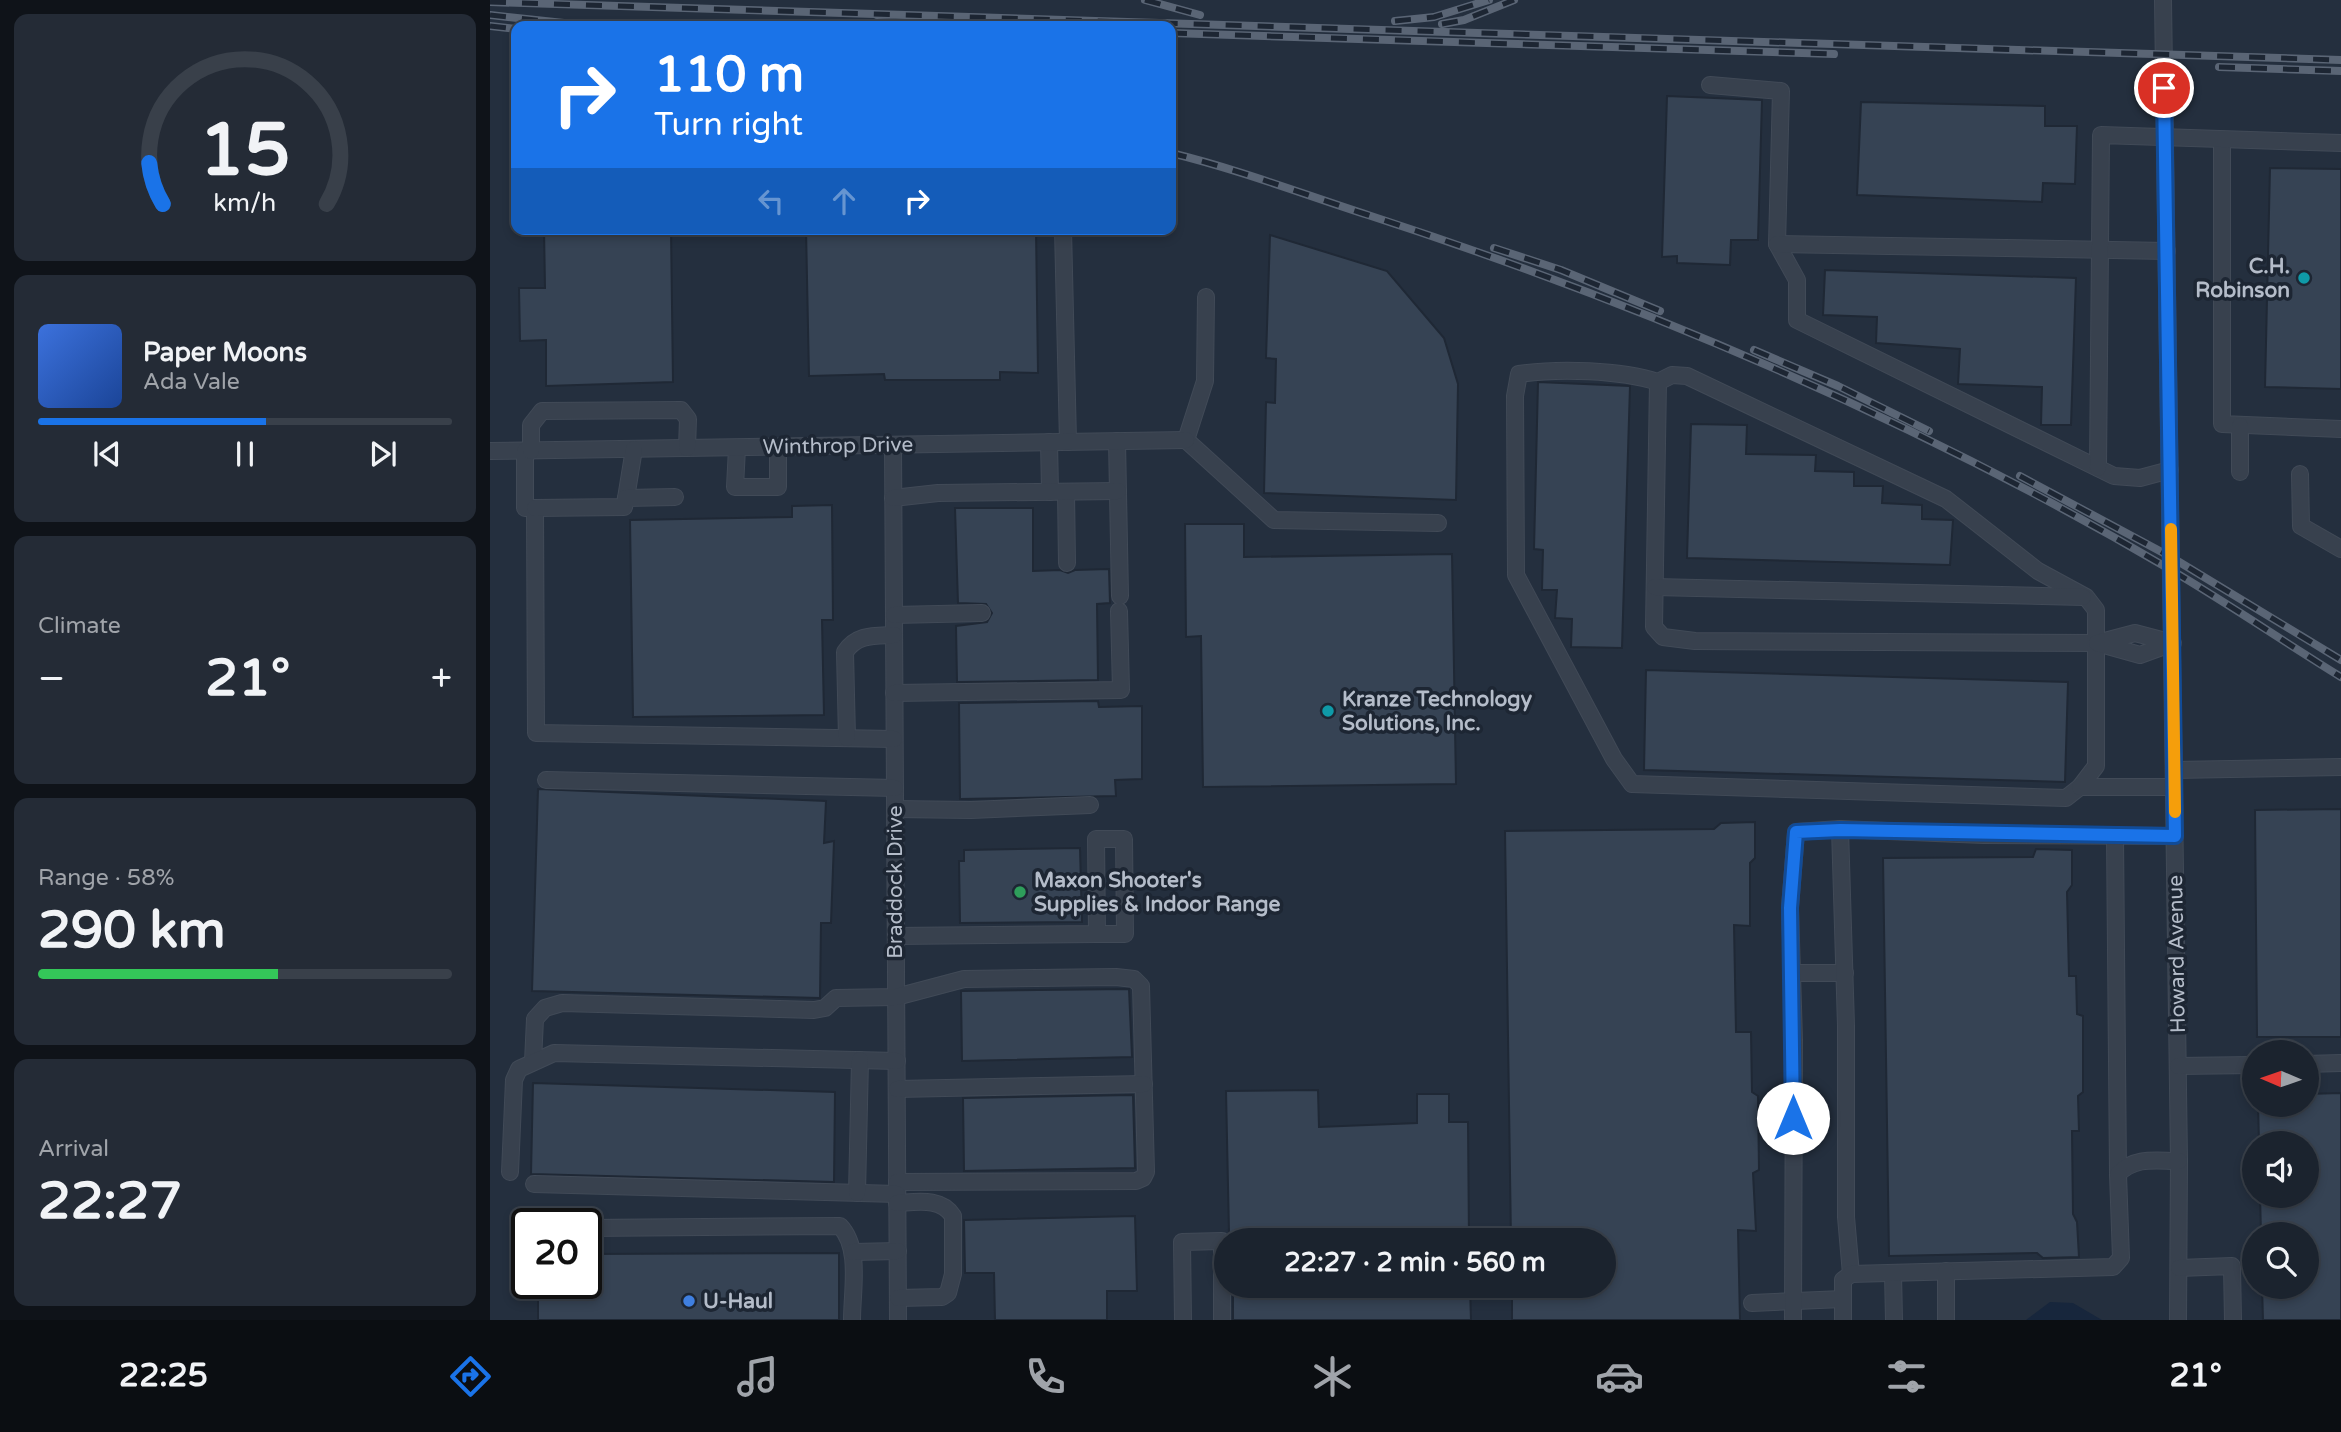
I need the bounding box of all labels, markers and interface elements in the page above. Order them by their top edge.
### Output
text: 110 m [654,46,804,105]
icon: right [539,49,630,140]
pin [2134,58,2194,118]
icon: arrive [2145,69,2183,107]
text: Turn right [654,106,803,144]
text: 15 [199,107,291,195]
icon: left [752,182,790,220]
icon: ahead [825,182,863,220]
icon: right [898,182,936,220]
text: km/h [214,187,276,217]
place label: C.H. Robinson [2195,254,2290,303]
marker: C.H. Robinson [2296,270,2312,286]
text: Paper Moons [143,337,307,368]
text: Ada Vale [143,368,240,396]
street label: Winthrop Drive [763,432,914,460]
icon: previous [88,435,126,473]
icon: pause [226,435,264,473]
icon: next [364,435,402,473]
text: Climate [38,612,121,640]
text: 21° [205,647,290,710]
text: − [38,656,65,702]
text: + [431,656,452,702]
place label: Kranze Technology Solutions, Inc. [1342,687,1533,736]
marker: Kranze Technology Solutions, Inc. [1320,703,1336,719]
street label: Braddock Drive [883,805,908,959]
text: Range · 58% [38,864,174,892]
place label: Maxon Shooter's Supplies & Indoor Range [1034,868,1280,917]
street label: Howard Avenue [2163,875,2191,1033]
marker: Maxon Shooter's Supplies & Indoor Range [1012,884,1028,900]
text: 290 km [38,899,226,962]
north arrow [2242,1040,2319,1116]
map controls [2242,1040,2319,1299]
position arrow [1756,1081,1830,1155]
button: sound [2242,1131,2319,1208]
text: Arrival [38,1135,109,1163]
text: 22:27 [38,1170,182,1233]
speed limit sign: 20 [511,1208,602,1299]
button: search [2242,1222,2319,1299]
text: 22:27 · 2 min · 560 m [1284,1247,1546,1278]
place label: U-Haul [703,1289,773,1314]
marker: U-Haul [681,1293,697,1309]
icon: directions [446,1352,495,1401]
icon: music [733,1352,782,1401]
icon: phone [1021,1352,1070,1401]
icon: climate [1308,1352,1357,1401]
icon: car [1595,1352,1644,1401]
icon: filters [1882,1352,1931,1401]
text: 22:25 [119,1357,208,1395]
text: 21° [2169,1357,2222,1395]

